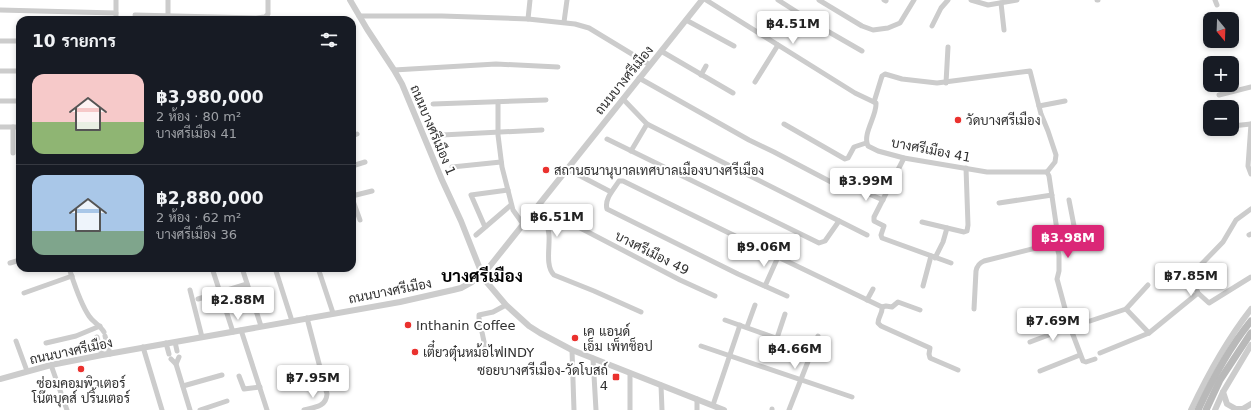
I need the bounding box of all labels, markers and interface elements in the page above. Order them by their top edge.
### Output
pin: ฿4.51M [760,11,826,45]
north arrow [1203,12,1239,48]
map controls [1203,12,1239,136]
text: ฿4.51M [766,16,820,31]
icon: filters [318,29,340,51]
text: 10 รายการ [32,31,116,51]
street label: ถนนบางศรีเมือง [590,41,656,118]
button: + [1203,56,1239,92]
street label: ถนนบางศรีเมือง 1 [407,82,461,177]
text: ฿3,980,000 [156,87,264,107]
icon: home [64,90,112,138]
button: − [1203,100,1239,136]
text: 2 ห้อง · 80 m² [156,109,241,124]
place label: วัดบางศรีเมือง [966,111,1041,128]
marker: วัดบางศรีเมือง [953,115,963,125]
text: บางศรีเมือง 41 [156,126,237,141]
street label: บางศรีเมือง 41 [890,133,973,165]
place label: สถานธนานุบาลเทศบาลเมืองบางศรีเมือง [554,161,764,180]
marker: สถานธนานุบาลเทศบาลเมืองบางศรีเมือง [541,165,551,175]
pin: ฿3.99M [833,168,899,202]
text: ฿3.99M [839,173,893,188]
text: ฿2,880,000 [156,188,264,208]
icon: home [64,191,112,239]
pin: ฿6.51M [524,204,590,238]
text: ฿6.51M [530,209,584,224]
text: 2 ห้อง · 62 m² [156,210,241,225]
pin: ฿3.98M [1035,225,1101,259]
street label: บางศรีเมือง 49 [613,226,692,278]
text: บางศรีเมือง 36 [156,227,237,242]
text: ฿3.98M [1041,230,1095,245]
pin: ฿9.06M [731,234,797,268]
text: ฿9.06M [737,239,791,254]
pin: ฿7.85M [1158,263,1224,297]
district label: บางศรีเมือง [441,266,523,286]
text: ฿7.85M [1164,268,1218,283]
street label: ถนนบางศรีเมือง [347,274,433,306]
pin: ฿2.88M [205,287,271,321]
text: ฿2.88M [211,292,265,307]
pin: ฿7.69M [1020,308,1086,342]
text: ฿7.69M [1026,313,1080,328]
place label: Inthanin Coffee [416,318,516,333]
marker: Inthanin Coffee [403,320,413,330]
place label: เค แอนด์ เอ็ม เพ็ทช็อป [583,322,653,354]
street label: ถนนบางศรีเมือง [28,333,114,367]
marker: เค แอนด์ เอ็ม เพ็ทช็อป [570,333,580,343]
pin: ฿4.66M [762,336,828,370]
place label: เตี๋ยวตุ๋นหม้อไฟINDY [423,340,534,362]
text: ฿4.66M [768,341,822,356]
marker: เตี๋ยวตุ๋นหม้อไฟINDY [410,347,420,357]
place label: ซอยบางศรีเมือง-วัดโบสถ์ 4 [477,361,608,393]
marker: ซ่อมคอมพิวเตอร์ โน๊ตบุคส์ ปริ้นเตอร์ [76,364,86,374]
pin: ฿7.95M [280,365,346,399]
text: ฿7.95M [286,370,340,385]
marker: ซอยบางศรีเมือง-วัดโบสถ์ 4 [611,372,621,382]
place label: ซ่อมคอมพิวเตอร์ โน๊ตบุคส์ ปริ้นเตอร์ [31,374,130,408]

